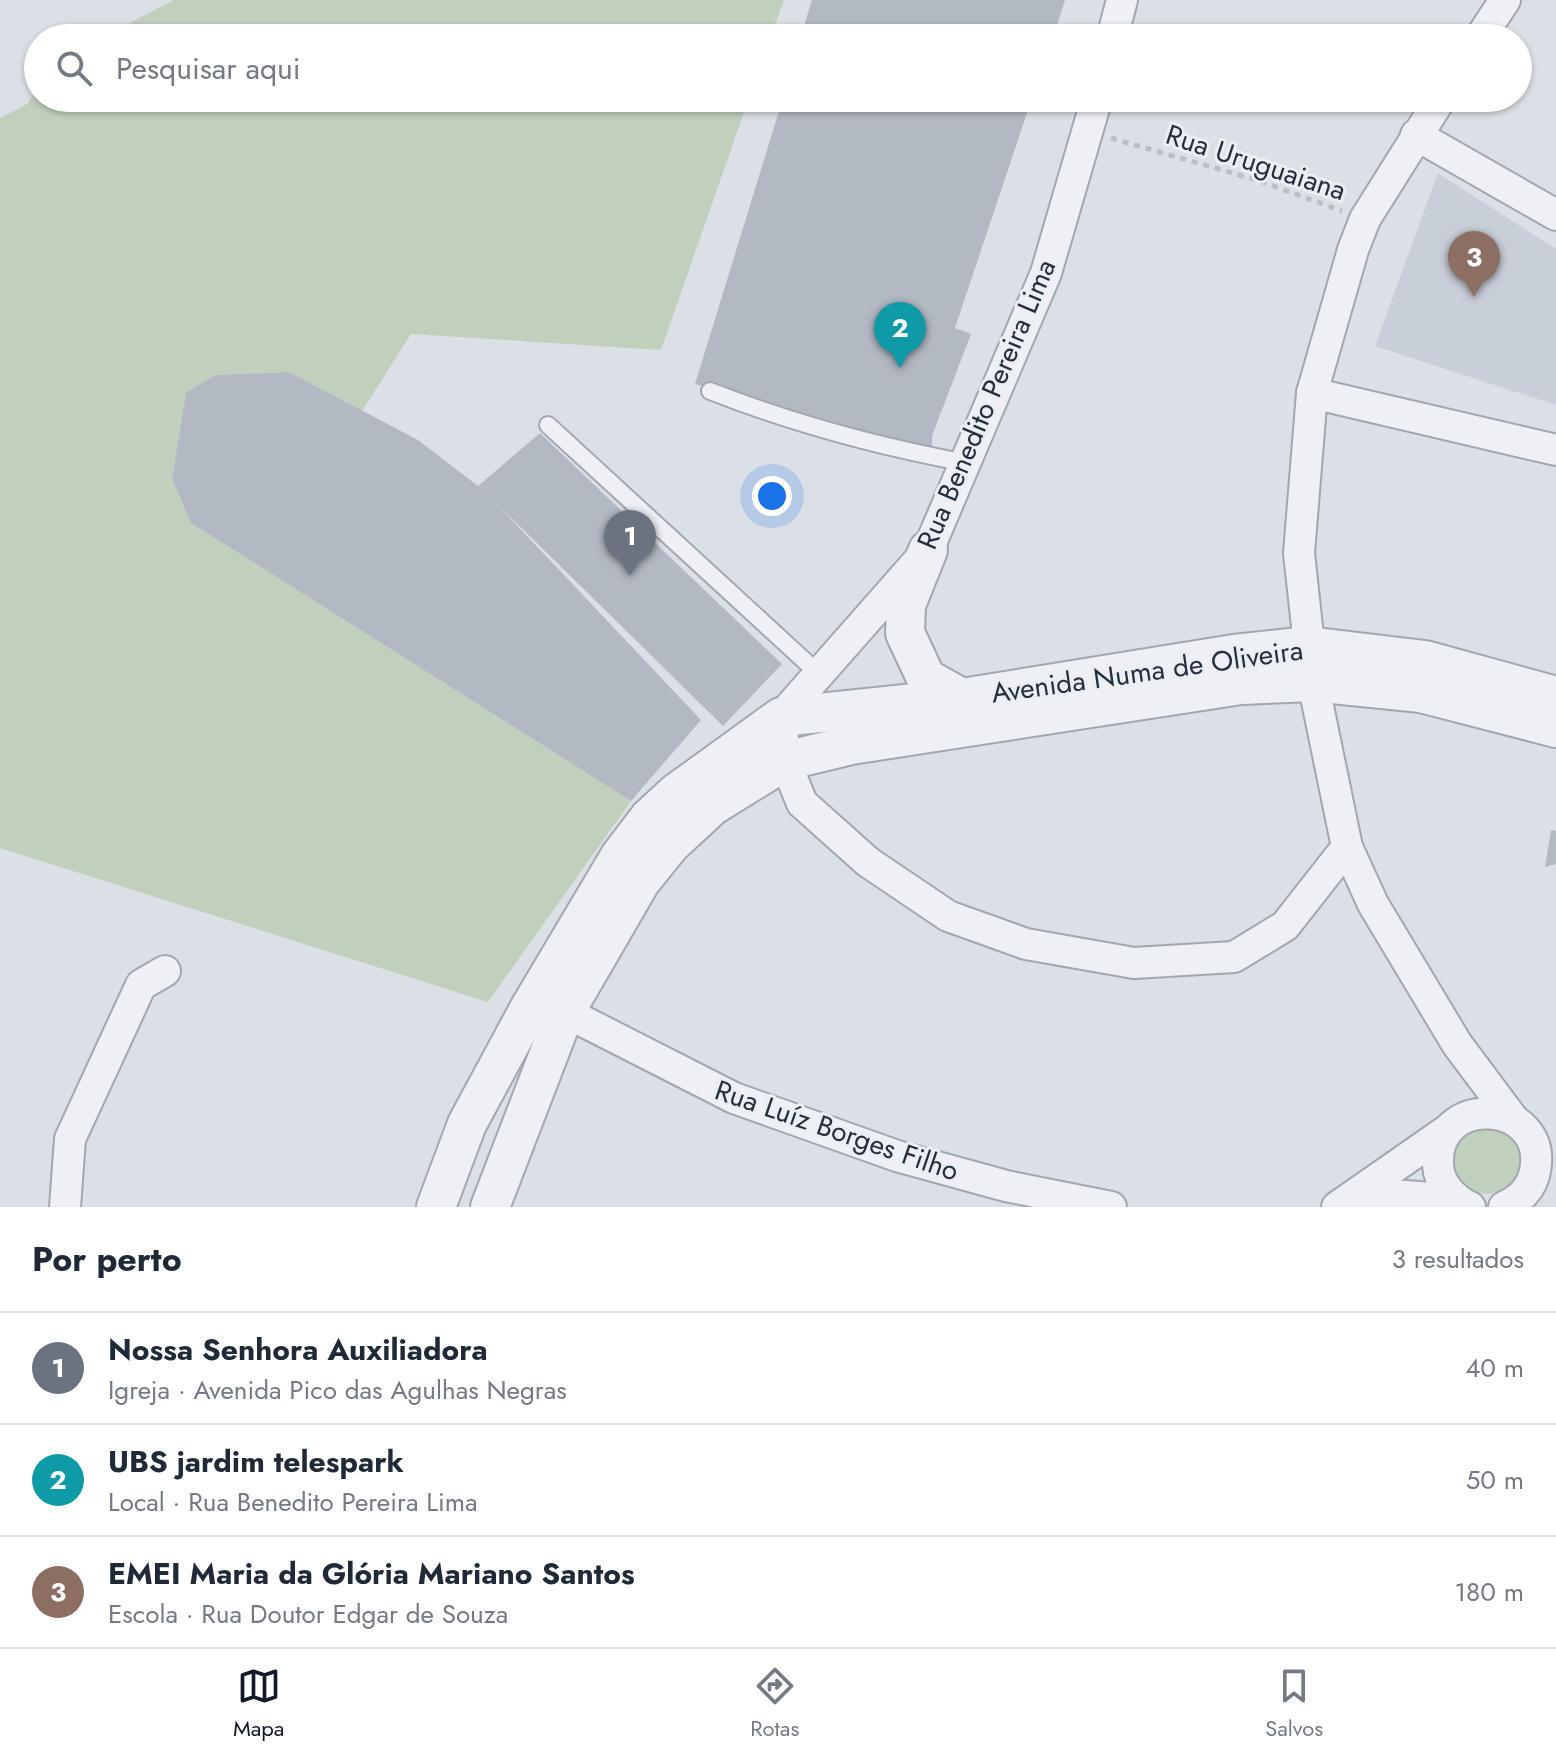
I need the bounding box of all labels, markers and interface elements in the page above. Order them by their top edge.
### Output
search box [24,24,1532,112]
icon: search [52,46,96,90]
text: Pesquisar aqui [116,47,301,90]
street label: Rua Uruguaiana [1161,114,1351,211]
pin: 3 [1448,231,1500,297]
street label: Rua Benedito Pereira Lima [907,253,1066,556]
pin: 2 [874,302,926,368]
your location [752,476,792,516]
pin: 1 [604,510,656,576]
street label: Avenida Numa de Oliveira [988,629,1306,714]
street label: Rua Luíz Borges Filho [709,1070,964,1191]
text: Por perto [32,1235,182,1284]
text: 3 resultados [1392,1240,1524,1278]
text: Nossa Senhora Auxiliadora [108,1328,488,1371]
text: 1 [51,1349,65,1387]
text: 40 m [1465,1349,1524,1387]
text: Igreja · Avenida Pico das Agulhas Negras [108,1371,567,1409]
text: UBS jardim telespark [108,1440,404,1483]
text: 2 [49,1461,67,1499]
text: 50 m [1466,1461,1524,1499]
text: Local · Rua Benedito Pereira Lima [108,1483,478,1521]
text: EMEI Maria da Glória Mariano Santos [108,1552,635,1595]
text: 3 [50,1573,66,1611]
text: 180 m [1454,1573,1524,1611]
text: Escola · Rua Doutor Edgar de Souza [108,1595,508,1633]
tab: Mapa [233,1664,284,1744]
tab: Rotas [750,1664,799,1744]
tab: Salvos [1265,1664,1323,1744]

